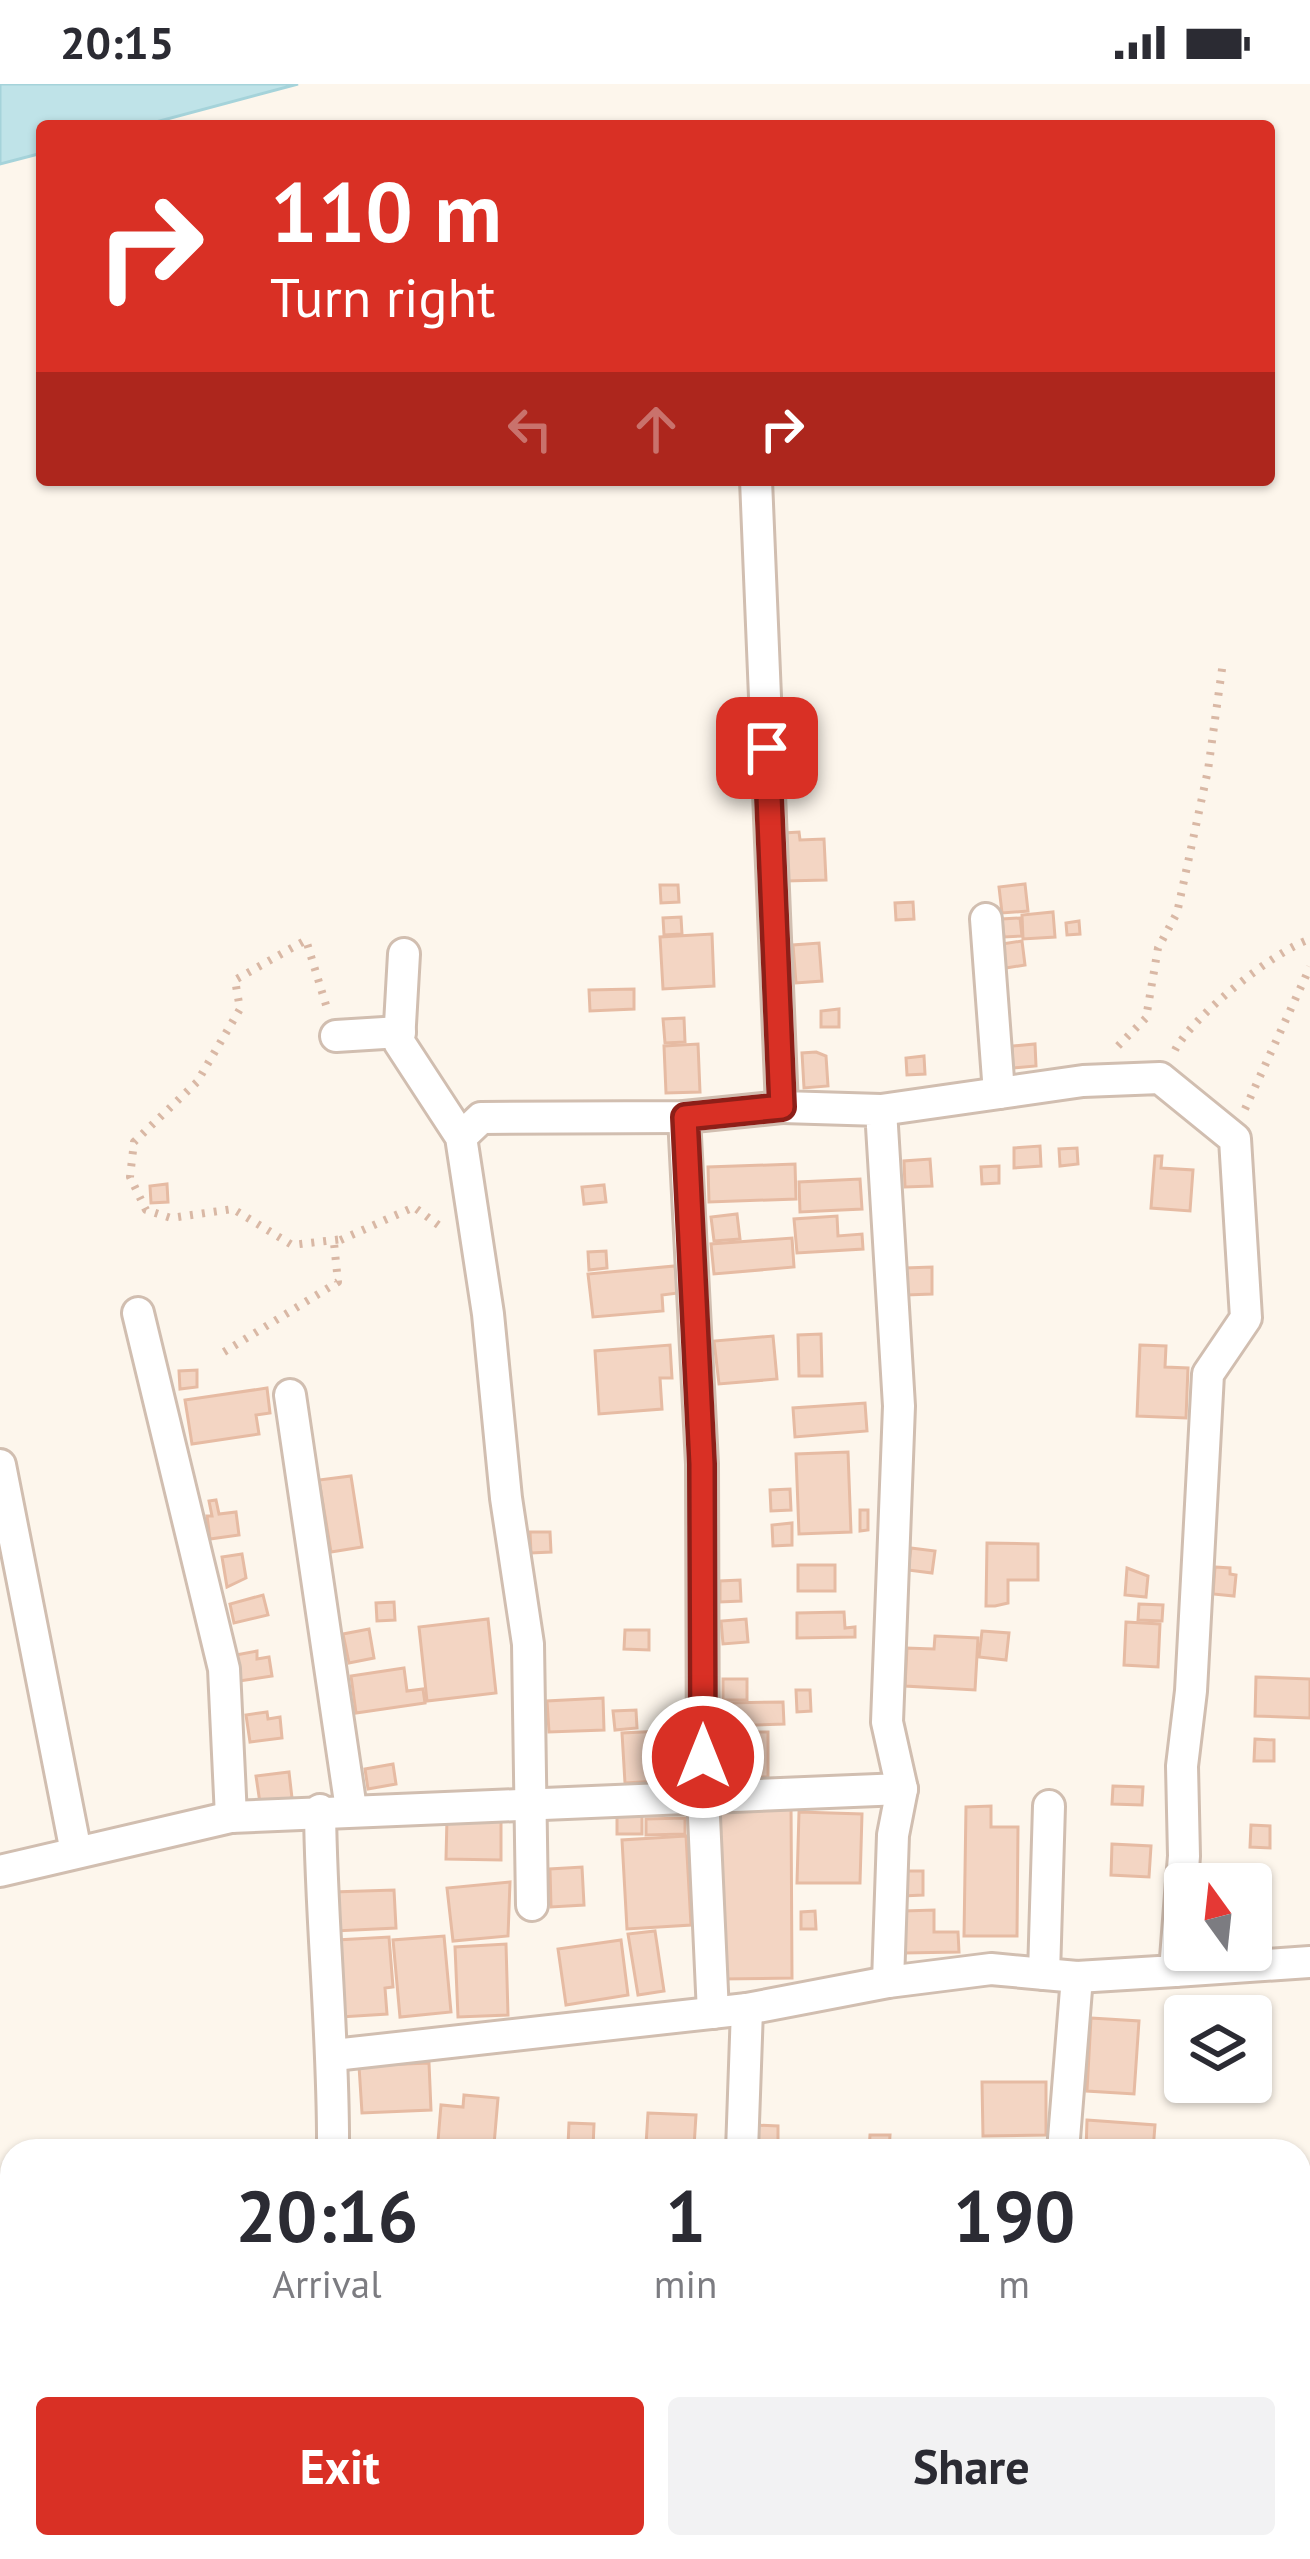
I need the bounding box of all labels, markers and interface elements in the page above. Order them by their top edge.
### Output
text: 20:15 [60,13,174,71]
text: 110 m [270,156,502,265]
icon: right [72,168,228,324]
text: Turn right [270,262,495,332]
icon: left [497,396,563,462]
icon: ahead [623,396,689,462]
icon: right [749,396,815,462]
pin [716,697,818,799]
icon: arrive [734,715,800,781]
position arrow [640,1694,766,1820]
north arrow [1164,1863,1272,1971]
map controls [1164,1863,1272,2103]
button: layers [1164,1995,1272,2103]
text: 20:16 [236,2169,418,2262]
text: 1 [665,2169,706,2262]
text: 190 [953,2169,1075,2262]
text: Arrival [272,2258,382,2309]
text: min [654,2258,717,2309]
text: m [998,2258,1030,2309]
button: Exit [36,2397,644,2535]
button: Share [668,2397,1275,2535]

